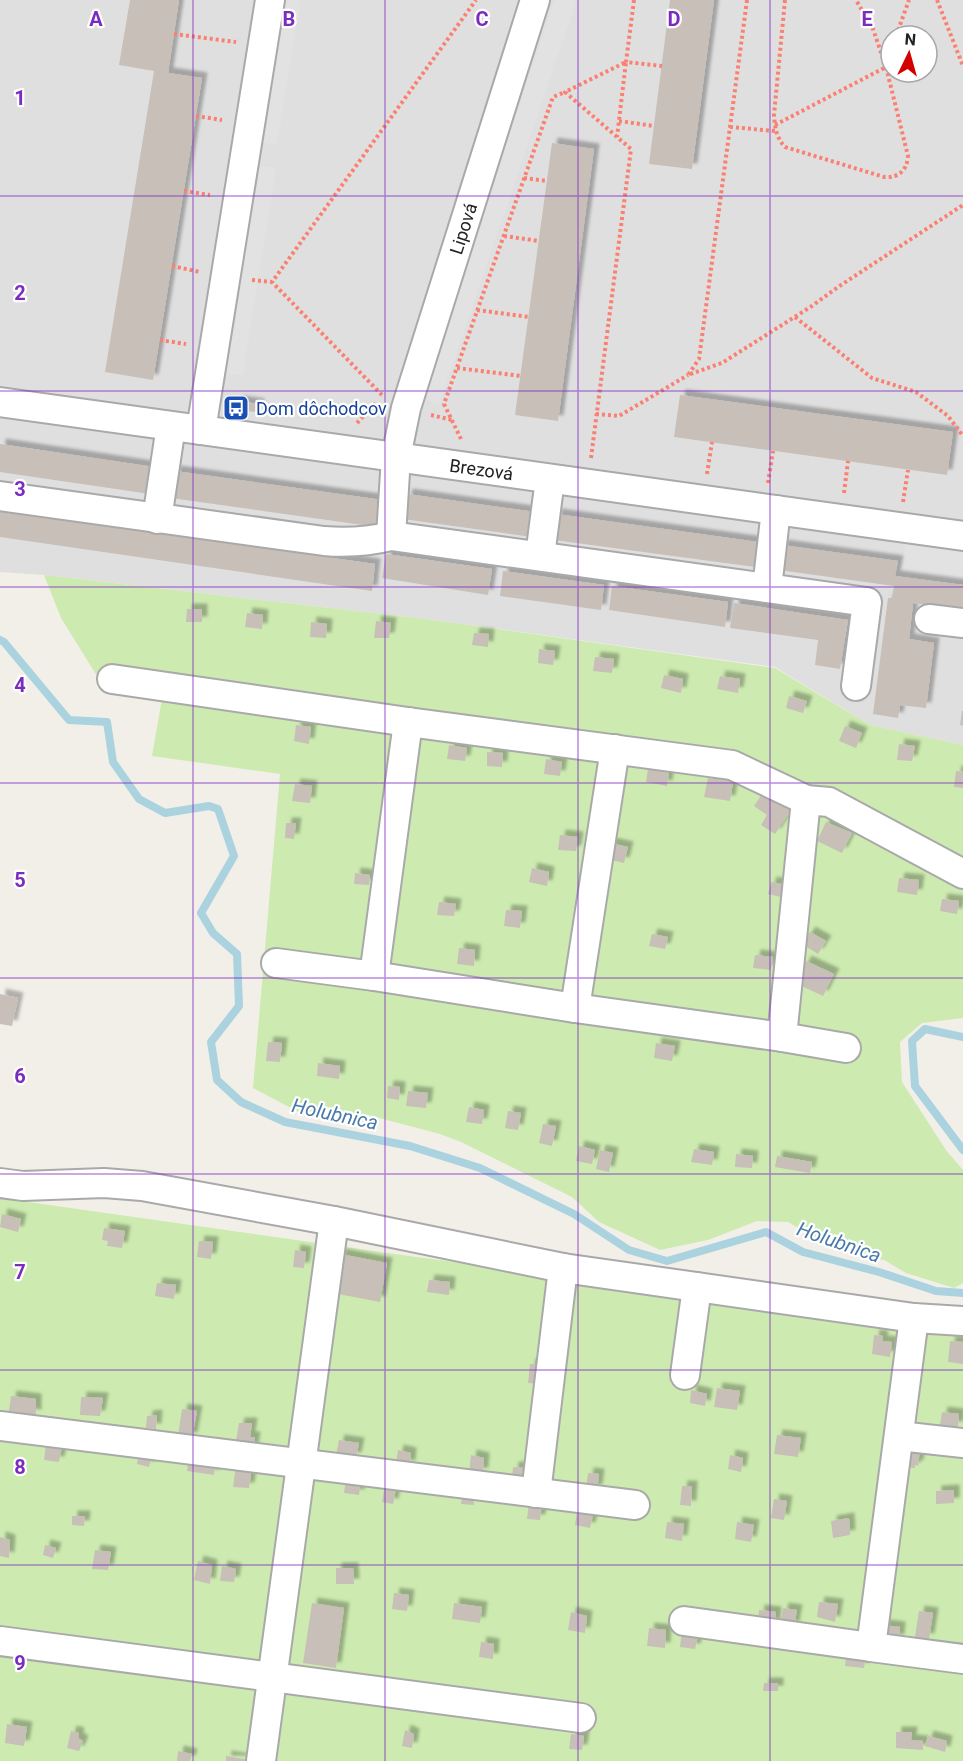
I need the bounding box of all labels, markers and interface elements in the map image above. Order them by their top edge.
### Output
text: A [89,7,103,31]
text: B [283,7,295,31]
text: C [475,7,489,31]
text: D [668,7,681,31]
text: E [861,7,873,31]
north arrow [879,24,939,84]
text: N [904,30,917,50]
text: 1 [14,86,26,110]
street label: Lipová [445,200,481,257]
text: 2 [14,281,26,305]
bus stop icon: Dom dôchodcov [221,393,251,423]
place label: Dom dôchodcov [256,398,387,419]
street label: Brezová [448,454,515,484]
text: 3 [14,477,26,501]
text: 4 [14,673,26,697]
text: 5 [14,868,26,892]
text: 6 [14,1064,26,1088]
water label: Holubnica [290,1093,380,1135]
water label: Holubnica [794,1216,884,1268]
text: 7 [14,1260,26,1284]
text: 8 [14,1455,26,1479]
text: 9 [14,1651,26,1675]

